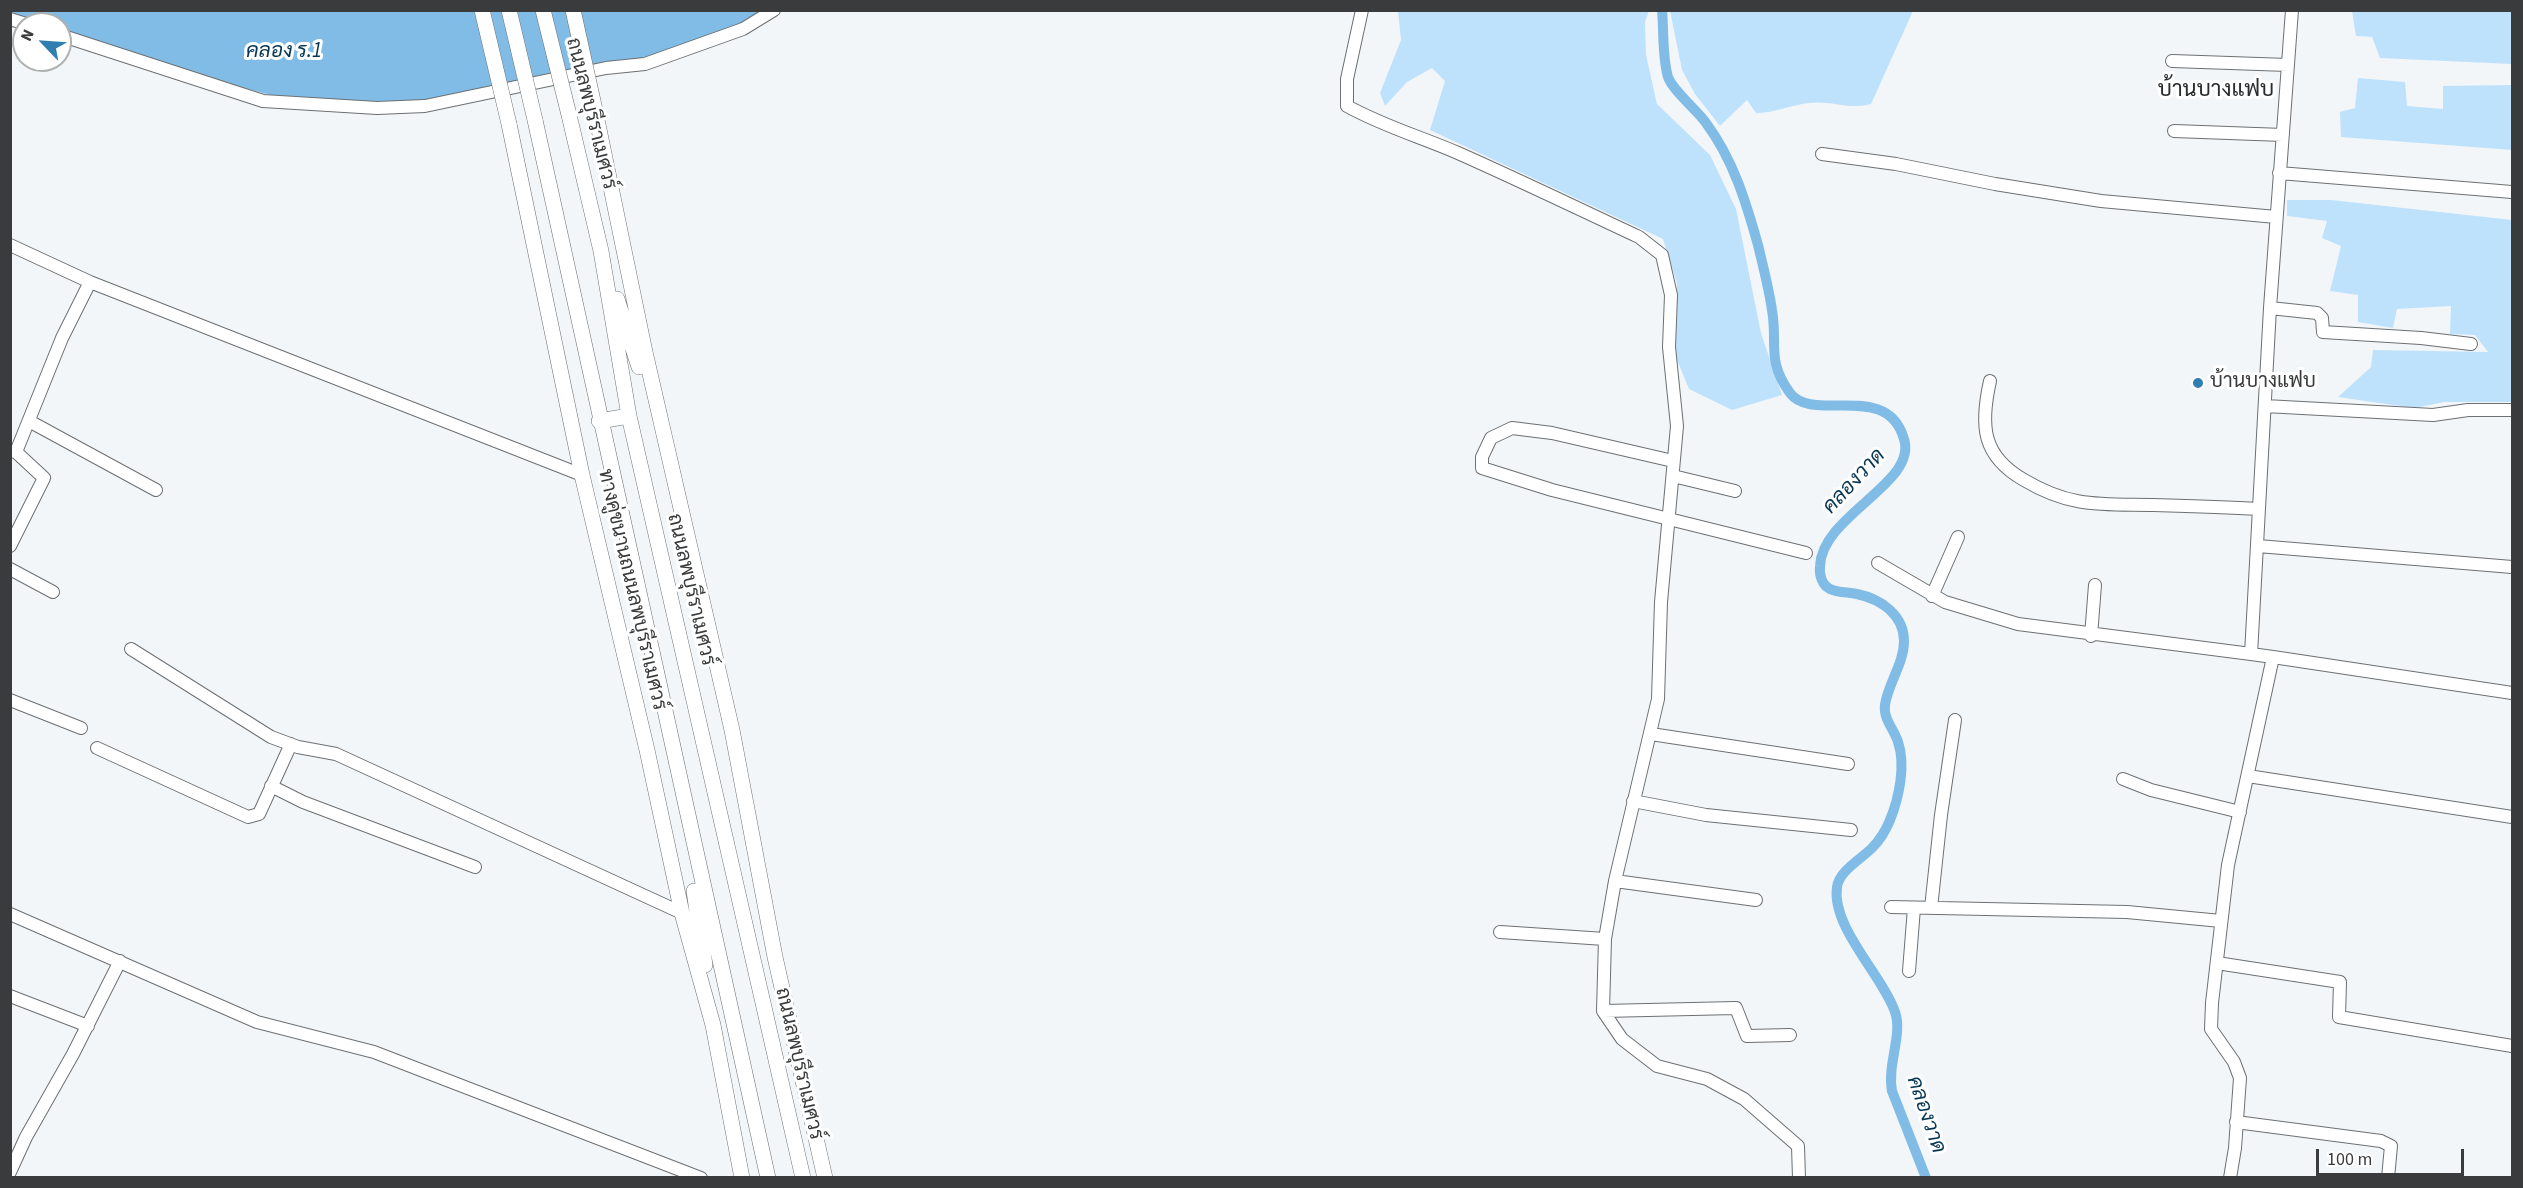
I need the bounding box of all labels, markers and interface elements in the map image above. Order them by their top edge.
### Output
north arrow [12,12,72,72]
text: N [15,26,40,45]
street label: ถนนลพบุรีราเมศวร์ [560,36,620,192]
water label: คลอง ร.1 [246,39,322,65]
district label: บ้านบางแฟบ [2158,78,2274,104]
place label: บ้านบางแฟบ [2210,371,2316,395]
marker: บ้านบางแฟบ [2191,376,2205,390]
water label: คลองวาด [1818,444,1892,520]
street label: ทางคู่ขนานถนนลพบุรีราเมศวร์ [592,467,670,713]
street label: ถนนลพบุรีราเมศวร์ [661,512,719,668]
street label: ถนนลพบุรีราเมศวร์ [769,986,827,1142]
water label: คลองวาด [1900,1073,1950,1157]
scale bar [2319,1137,2468,1175]
text: 100 m [2327,1147,2372,1172]

